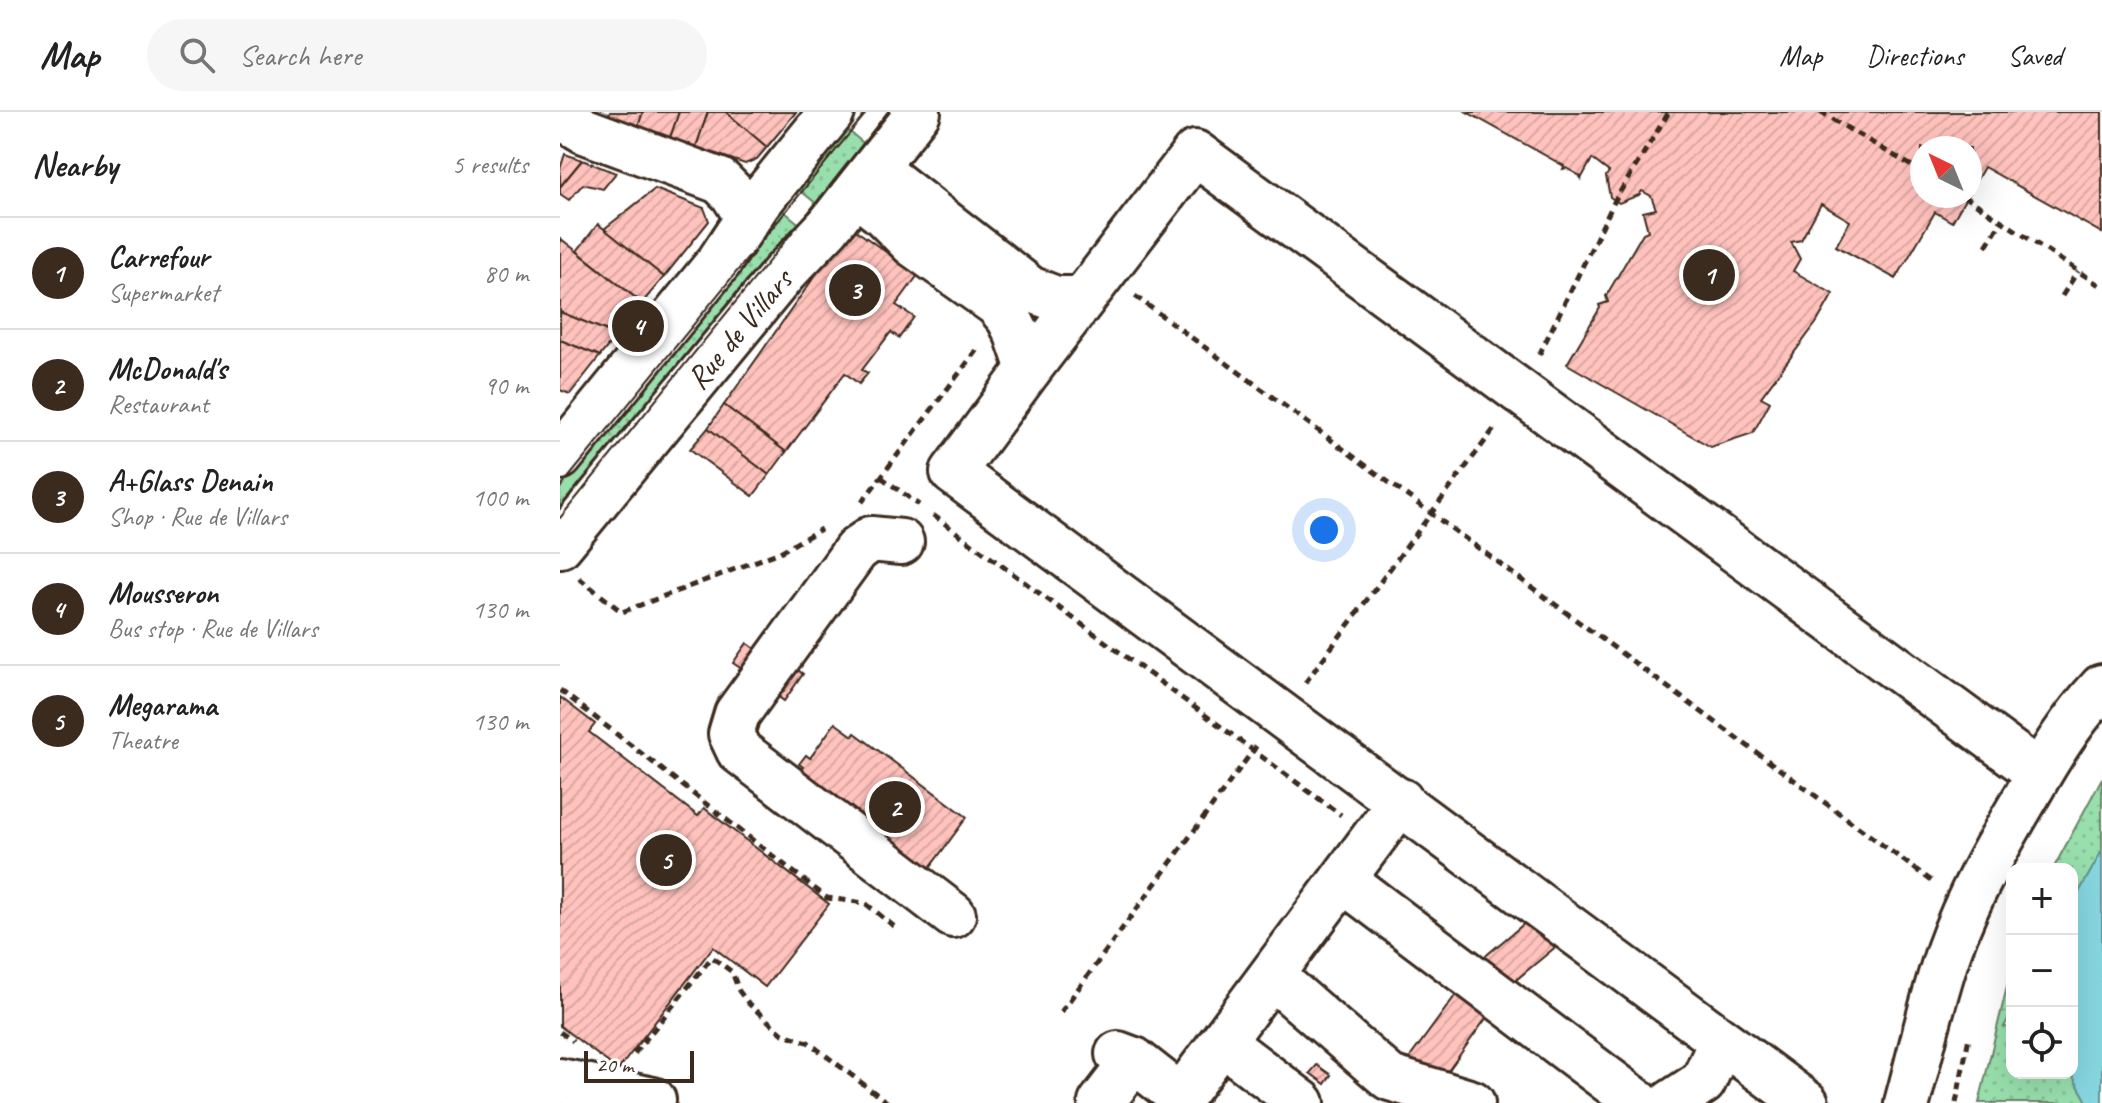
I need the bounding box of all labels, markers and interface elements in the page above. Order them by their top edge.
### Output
search box [147,19,707,91]
text: Map [40,32,99,79]
icon: search [175,33,219,77]
text: Search here [239,36,361,74]
text: Map [1779,38,1822,73]
text: Directions [1866,38,1964,73]
text: Saved [2008,38,2062,73]
north arrow [1910,136,1982,208]
text: Nearby [32,143,118,186]
text: 5 results [452,148,528,181]
text: Carrefour [108,238,209,276]
pin: 1 [1683,245,1735,305]
text: 1 [52,257,64,290]
text: 80 m [484,257,528,290]
street label: Rue de Villars [677,259,803,398]
pin: 3 [829,260,881,320]
text: Supermarket [108,276,219,309]
pin: 4 [612,296,664,356]
text: McDonald's [108,350,227,388]
text: 2 [52,369,64,402]
text: 90 m [484,369,528,402]
text: Restaurant [108,388,209,421]
text: A+Glass Denain [108,462,272,500]
text: 3 [52,481,64,514]
text: 100 m [472,481,528,514]
text: Shop · Rue de Villars [108,500,287,533]
your location [1304,510,1344,550]
text: Mousseron [108,574,218,612]
text: 4 [52,593,64,626]
text: 130 m [472,593,528,626]
text: Bus stop · Rue de Villars [108,612,318,645]
text: Megarama [108,686,217,724]
text: 5 [52,705,64,738]
text: 130 m [472,705,528,738]
text: Theatre [108,724,178,757]
pin: 2 [869,777,921,837]
pin: 5 [640,830,692,890]
map controls [2006,863,2078,1079]
button: + [2006,863,2078,935]
button: − [2006,935,2078,1007]
button: locate [2006,1007,2078,1079]
scale bar [584,1047,694,1083]
text: 20 m [596,1051,633,1079]

